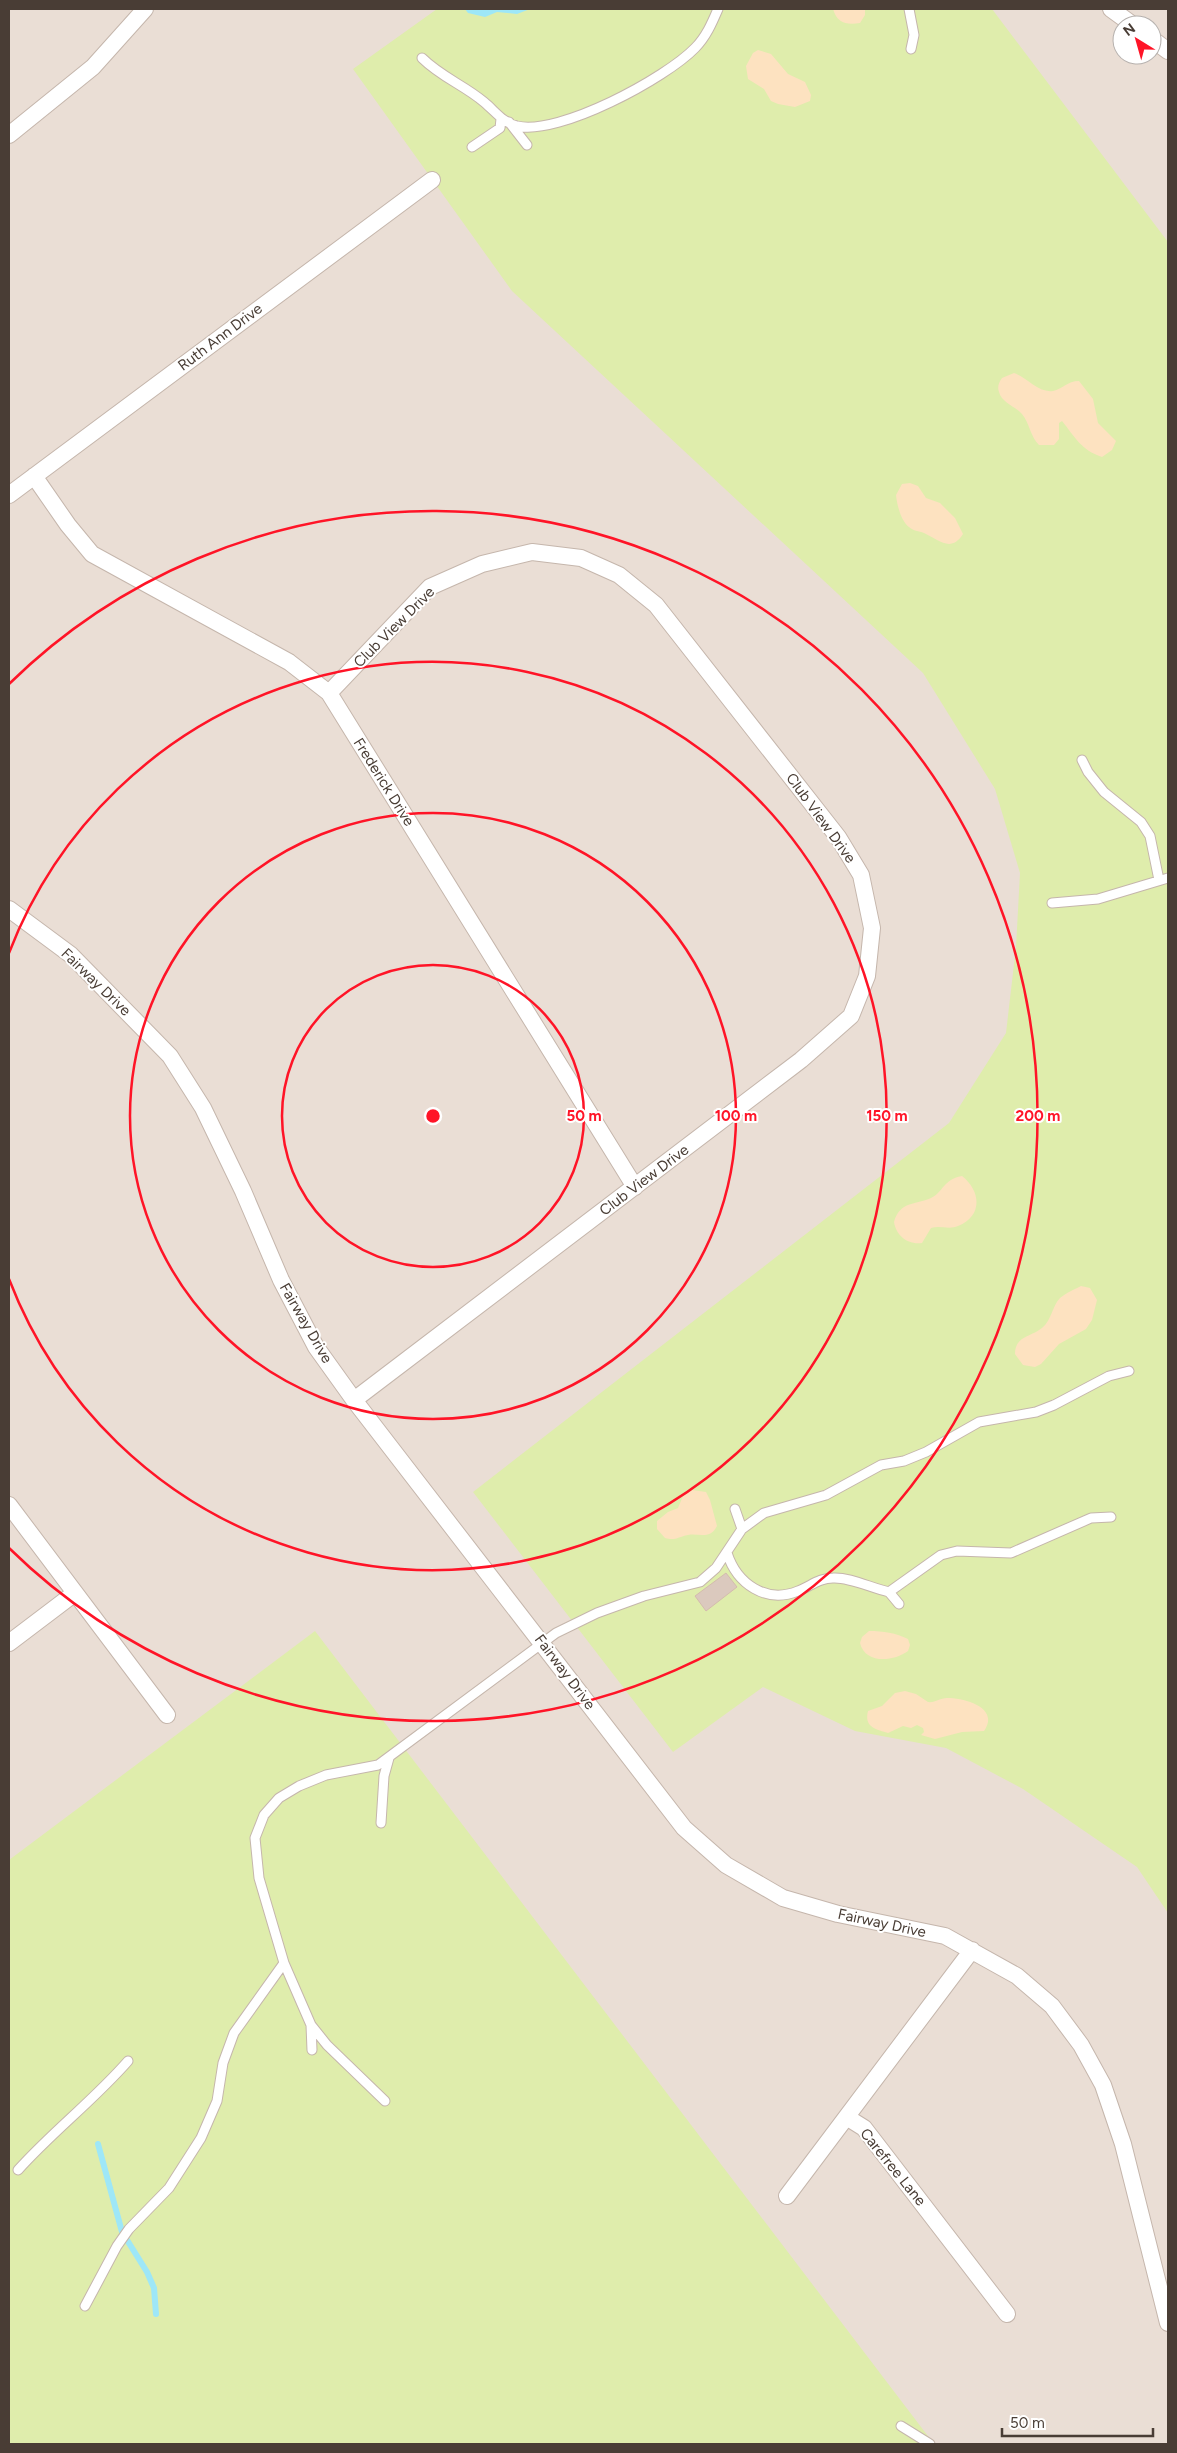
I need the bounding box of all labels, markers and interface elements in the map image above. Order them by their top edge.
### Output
north arrow [1112,15,1162,65]
text: N [1120,20,1139,40]
street label: Ruth Ann Drive [174,299,266,375]
street label: Club View Drive [350,583,438,671]
street label: Frederick Drive [350,735,418,829]
street label: Club View Drive [782,769,860,867]
street label: Fairway Drive [57,944,135,1020]
centre of rings [424,1107,442,1125]
text: 50 m [566,1107,602,1125]
text: 100 m [715,1107,757,1125]
text: 150 m [866,1107,908,1125]
text: 200 m [1016,1107,1060,1125]
street label: Club View Drive [596,1141,692,1219]
street label: Fairway Drive [276,1280,336,1366]
street label: Fairway Drive [531,1631,599,1713]
street label: Fairway Drive [836,1905,928,1941]
street label: Carefree Lane [856,2125,930,2209]
scale bar [1002,2406,1153,2438]
text: 50 m [1010,2414,1045,2432]

